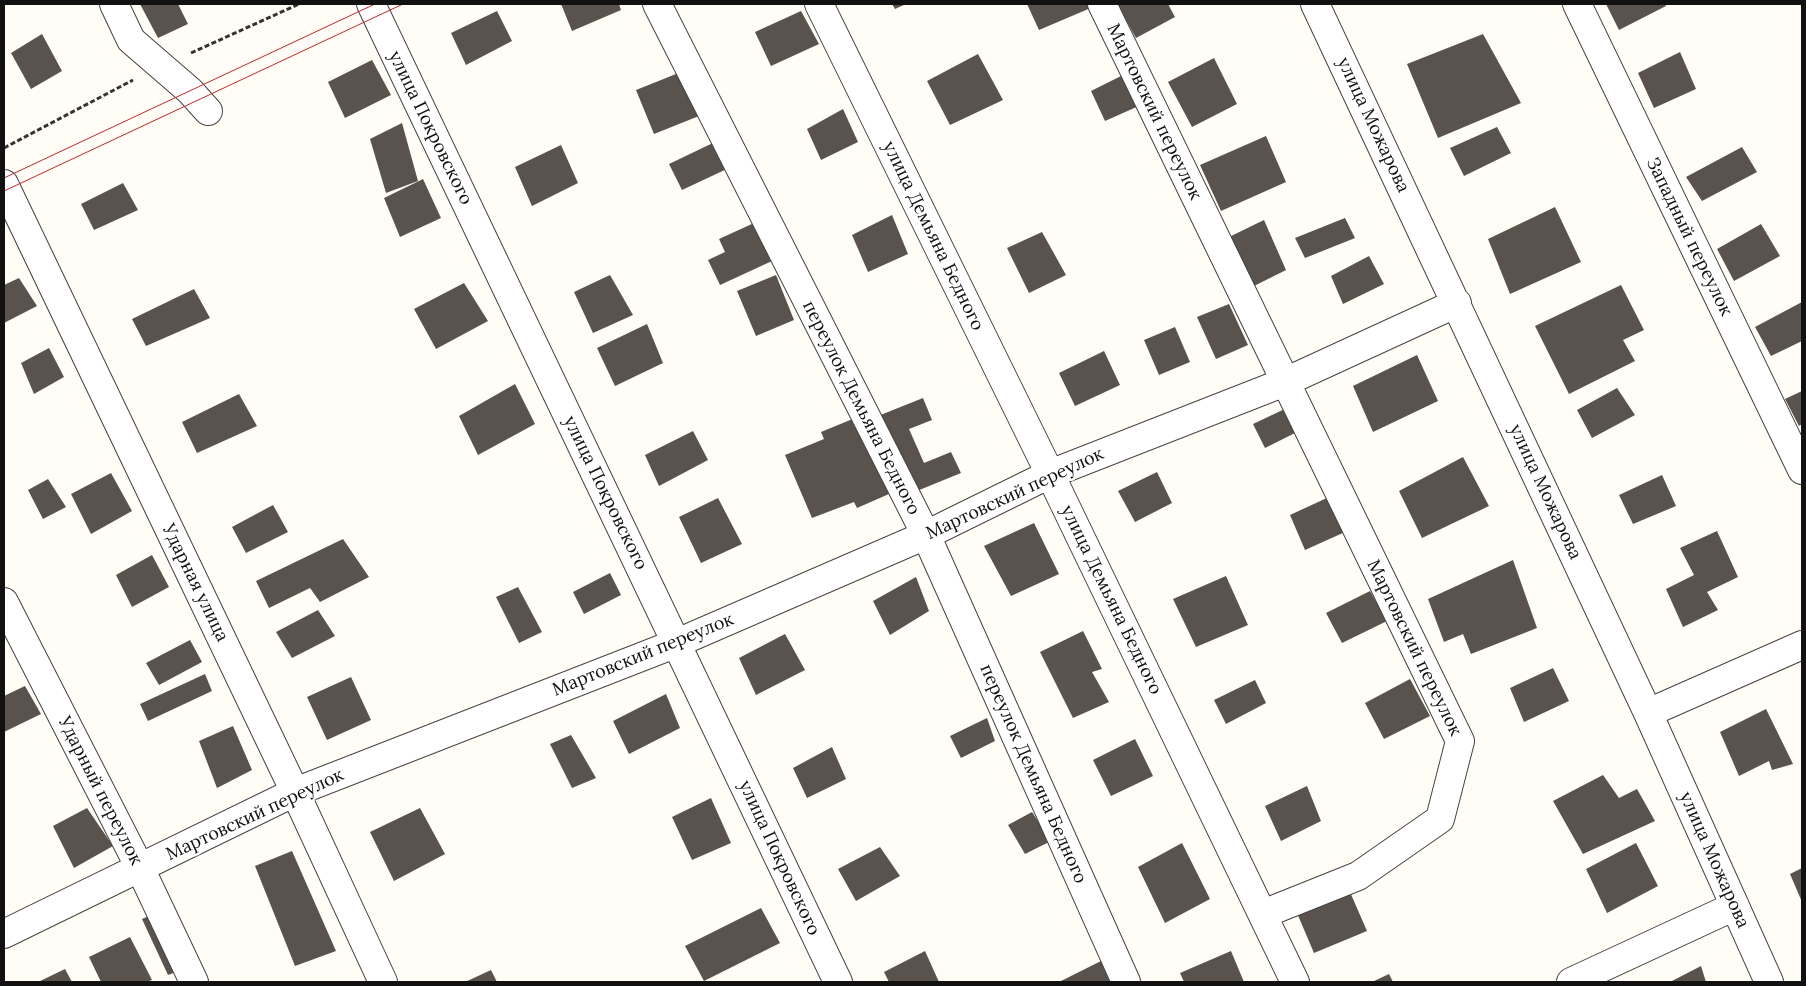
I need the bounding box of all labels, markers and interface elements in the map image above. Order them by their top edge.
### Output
street label: Мартовский переулок [1102,20,1206,204]
street label: улица Покровского [383,47,477,209]
street label: улица Можарова [1332,54,1414,196]
street label: улица Демьяна Бедного [878,138,988,334]
street label: Западный переулок [1641,154,1737,320]
street label: переулок Демьяна Бедного [797,297,925,519]
street label: улица Покровского [558,412,652,574]
street label: улица Можарова [1504,421,1586,563]
street label: Мартовский переулок [923,443,1107,545]
street label: улица Демьяна Бедного [1056,502,1166,698]
street label: Ударная улица [157,521,233,645]
street label: Мартовский переулок [1362,556,1466,740]
street label: Мартовский переулок [549,609,737,701]
street label: переулок Демьяна Бедного [975,661,1091,887]
street label: Ударный переулок [53,713,147,869]
street label: Мартовский переулок [163,764,347,866]
street label: улица Покровского [734,777,824,939]
street label: улица Можарова [1674,789,1754,931]

